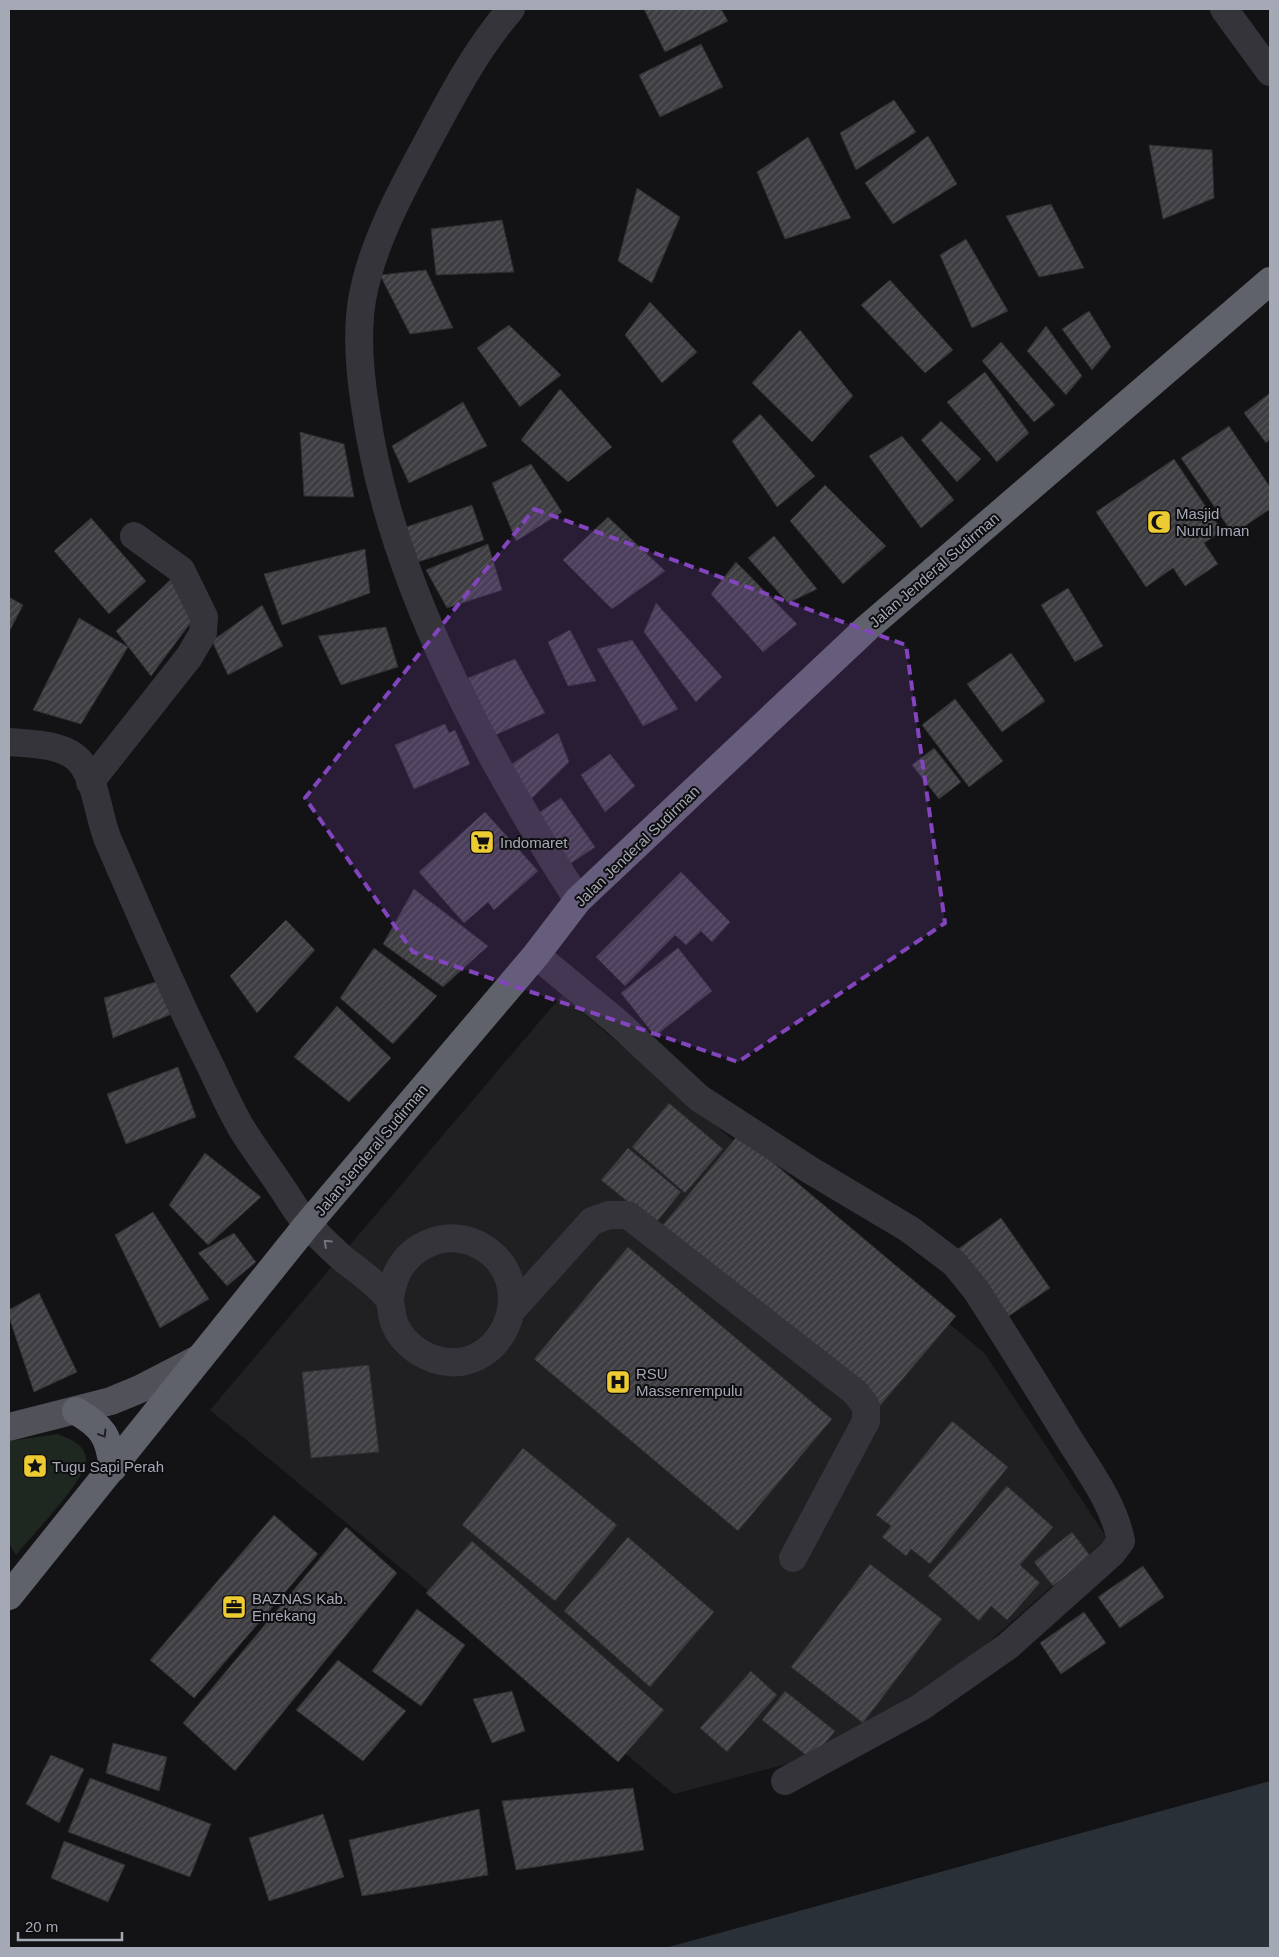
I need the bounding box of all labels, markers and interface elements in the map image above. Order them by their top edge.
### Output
place label: Masjid Nurul Iman [1176,505,1249,539]
street label: Jalan Jenderal Sudirman [866,509,1002,631]
mosque icon: Masjid Nurul Iman [1146,509,1172,535]
street label: Jalan Jenderal Sudirman [571,782,703,910]
supermarket icon: Indomaret [469,829,495,855]
place label: Indomaret [500,834,568,851]
street label: Jalan Jenderal Sudirman [311,1081,431,1219]
one-way arrow [323,1240,332,1249]
place label: RSU Massenrempulu [636,1365,743,1399]
hospital icon: RSU Massenrempulu [605,1369,631,1395]
one-way arrow [96,1428,106,1437]
place icon: Tugu Sapi Perah [22,1453,48,1479]
place label: Tugu Sapi Perah [52,1458,164,1475]
place label: BAZNAS Kab. Enrekang [252,1590,347,1624]
office icon: BAZNAS Kab. Enrekang [221,1594,247,1620]
scale bar [18,1910,121,1942]
text: 20 m [25,1918,58,1935]

